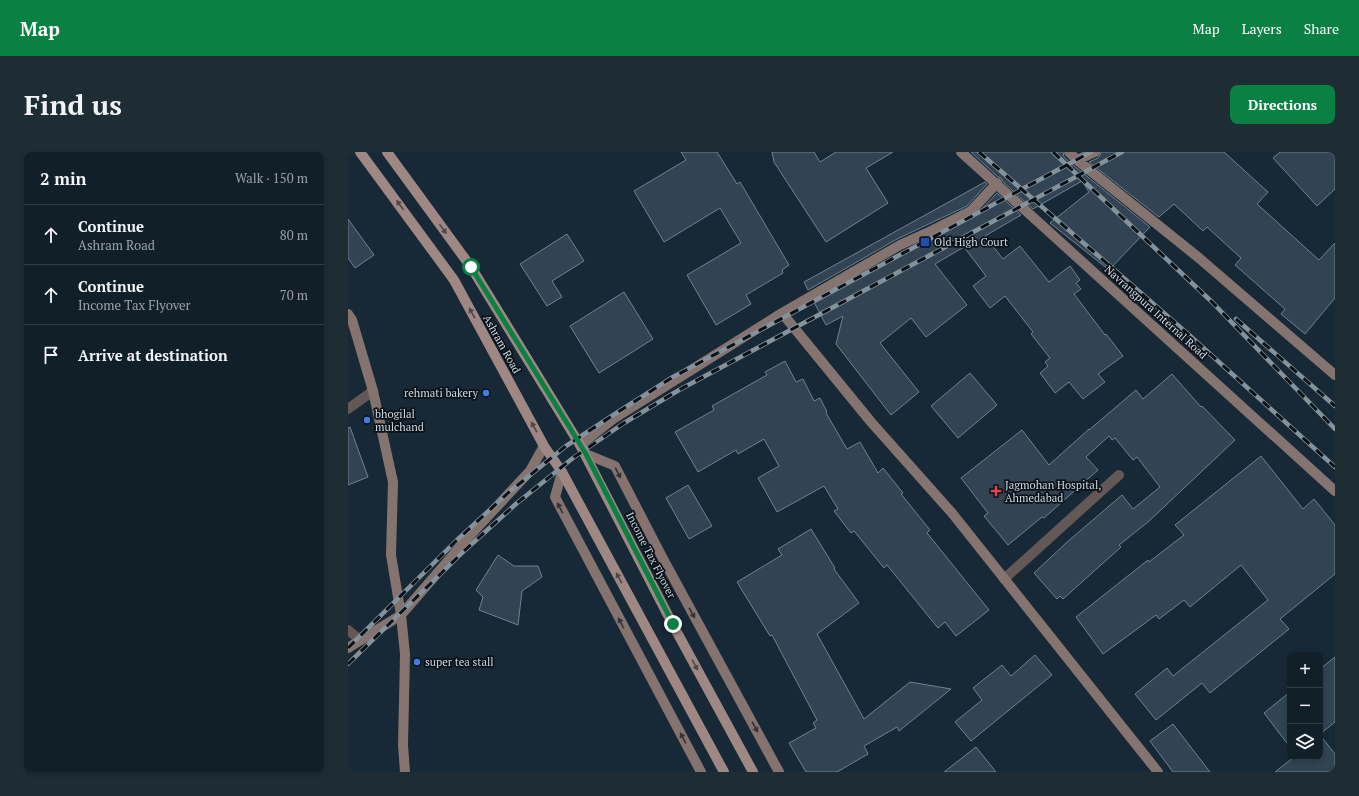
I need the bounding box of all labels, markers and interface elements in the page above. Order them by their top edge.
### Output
text: Map [20,16,60,41]
text: Map [1193,19,1220,38]
text: Layers [1242,19,1282,38]
text: Share [1304,19,1339,38]
button: Directions [1230,85,1335,124]
text: Find us [24,86,122,123]
text: 2 min [40,167,87,190]
text: Walk · 150 m [235,169,308,187]
one-way arrow [396,200,404,210]
text: Continue [78,216,144,236]
icon: ahead [40,224,62,246]
one-way arrow [439,224,447,234]
text: 80 m [280,226,308,244]
place label: Old High Court [934,235,1008,249]
text: Ashram Road [78,236,155,254]
marker: Old High Court [919,236,931,248]
route start [462,258,480,276]
street label: Navrangpura Internal Road [1102,262,1210,362]
text: Continue [78,276,144,296]
icon: ahead [40,284,62,306]
text: 70 m [280,286,308,304]
text: Income Tax Flyover [78,296,191,314]
one-way arrow [469,307,475,319]
street label: Ashram Road [480,312,524,376]
icon: arrive [40,344,62,366]
text: Arrive at destination [78,345,228,365]
place label: rehmati bakery [404,386,478,400]
marker: rehmati bakery [481,388,491,398]
place label: bhogilal mulchand [375,407,424,434]
marker: bhogilal mulchand [362,415,372,425]
one-way arrow [531,421,537,433]
one-way arrow [615,467,621,479]
place label: Jagmohan Hospital, Ahmedabad [1005,478,1101,505]
marker: Jagmohan Hospital, Ahmedabad [990,485,1002,497]
one-way arrow [557,502,564,514]
street label: Income Tax Flyover [623,509,679,601]
one-way arrow [615,572,622,583]
one-way arrow [689,607,696,618]
route end [664,615,682,633]
one-way arrow [618,617,625,629]
map controls [1287,652,1323,760]
button: + [1287,652,1323,688]
place label: super tea stall [425,655,494,669]
marker: super tea stall [412,657,422,667]
one-way arrow [692,660,699,671]
button: − [1287,688,1323,724]
one-way arrow [751,721,758,732]
button: layers [1287,724,1323,760]
one-way arrow [679,732,686,743]

